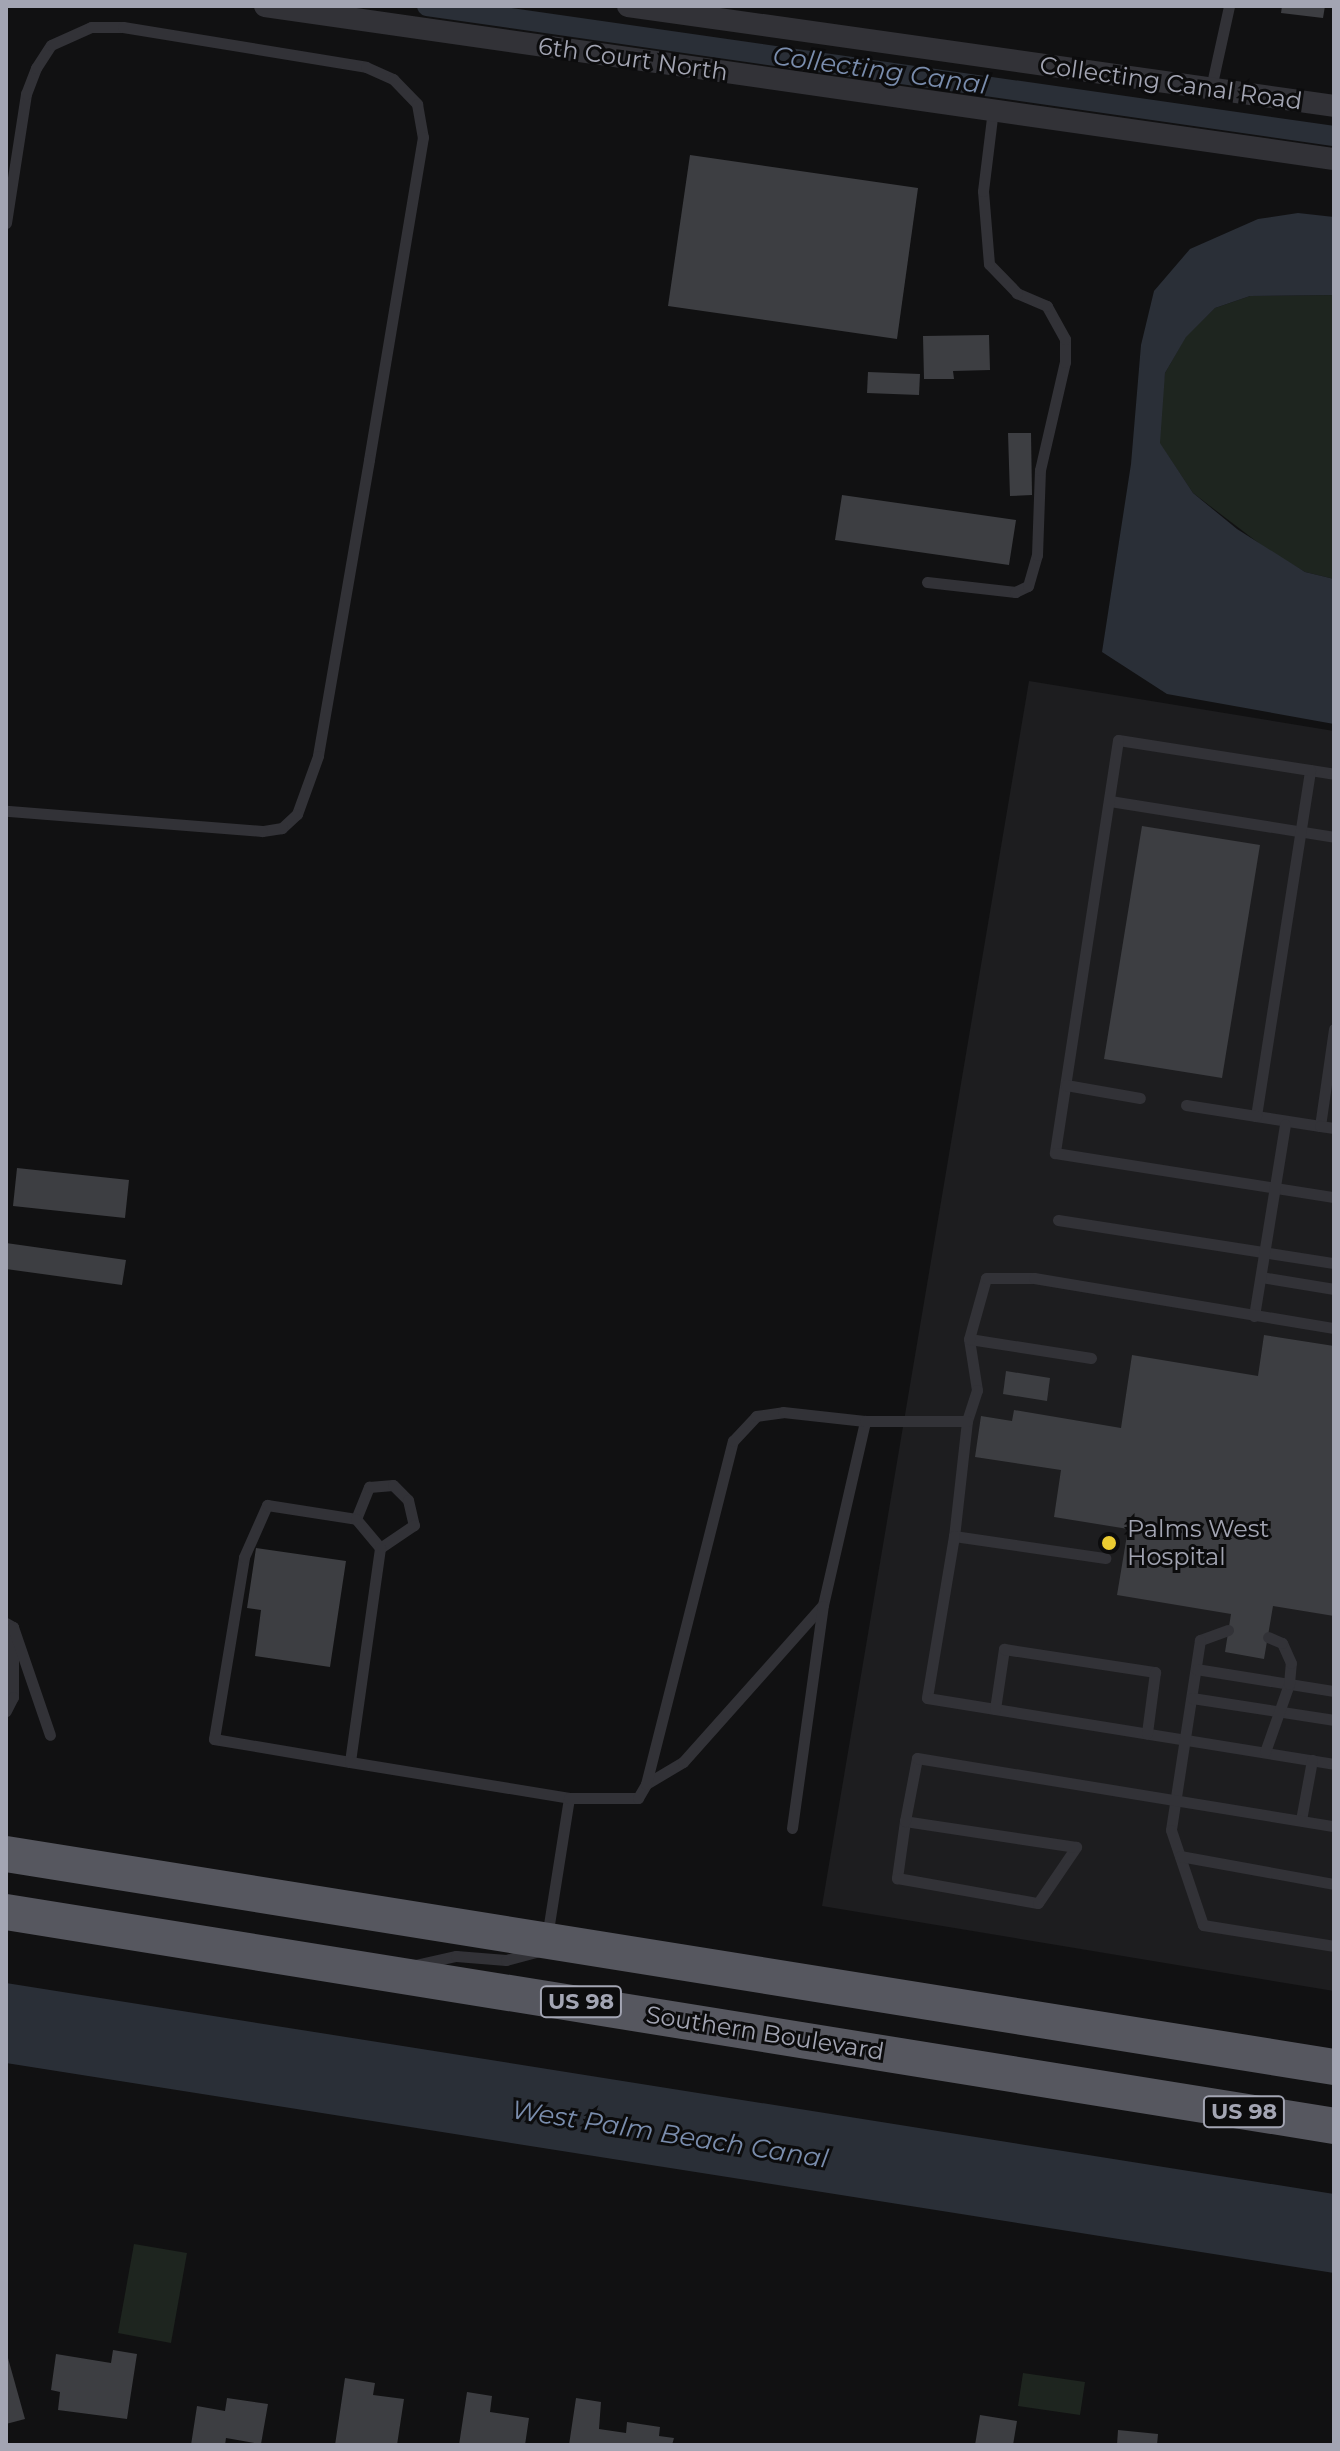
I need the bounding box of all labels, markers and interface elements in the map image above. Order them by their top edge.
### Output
street label: 6th Court North [536,31,730,87]
water label: Collecting Canal [771,40,989,102]
street label: Collecting Canal Road [1038,50,1304,116]
place label: Palms West Hospital [1127,1515,1269,1571]
marker: Palms West Hospital [1098,1532,1120,1554]
road number: US 98 [539,1984,623,2020]
street label: Southern Boulevard [644,2000,886,2066]
road number: US 98 [1202,2094,1286,2130]
water label: West Palm Beach Canal [510,2095,830,2175]

